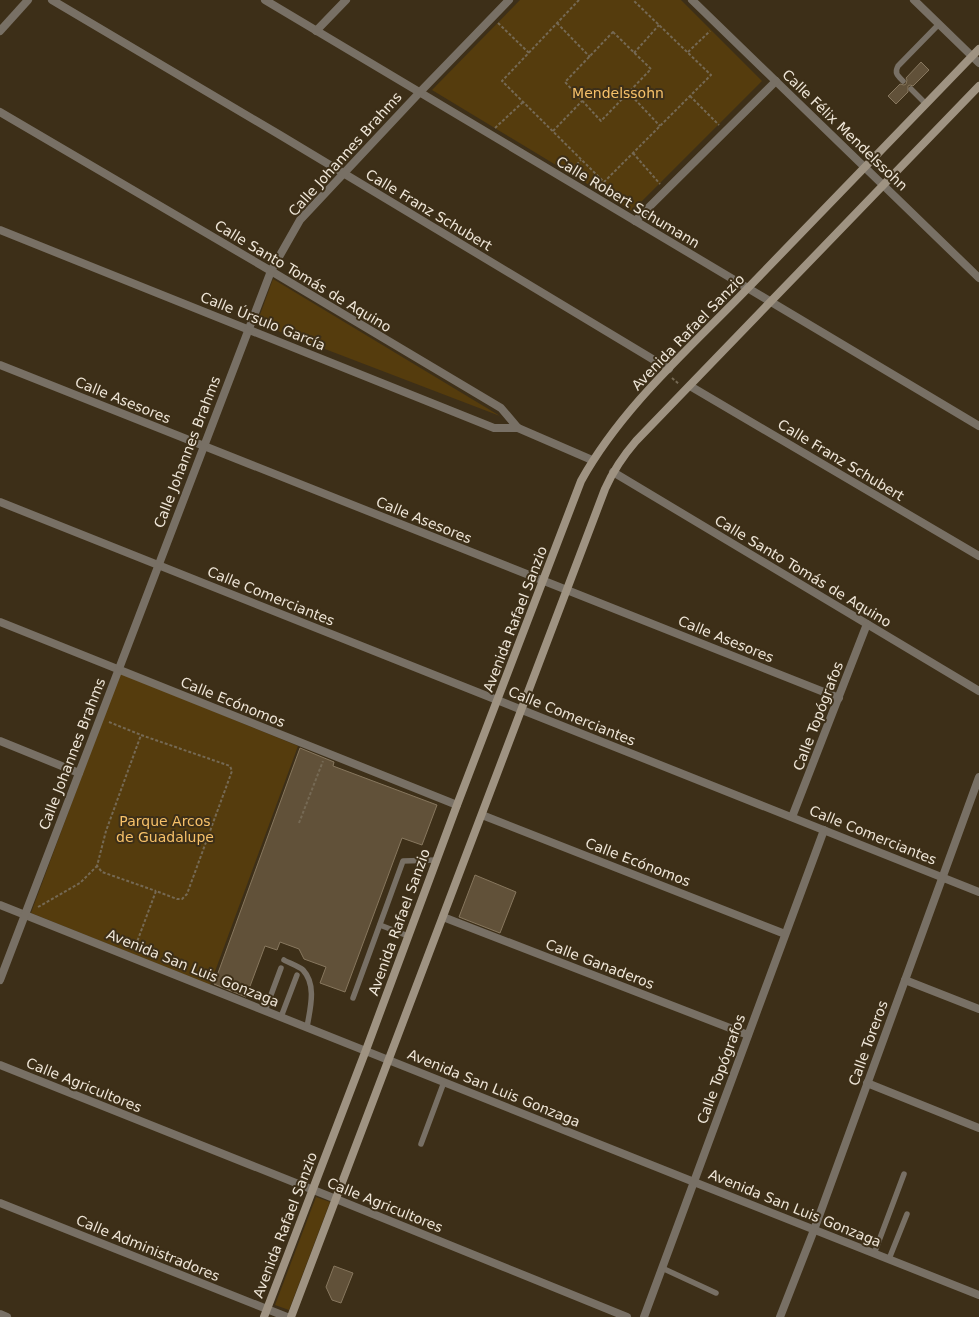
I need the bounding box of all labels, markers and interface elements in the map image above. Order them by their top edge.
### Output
street label: Calle Félix Mendelssohn [779,66,911,194]
park label: Mendelssohn [572,85,664,101]
street label: Calle Johannes Brahms [285,89,405,219]
street label: Calle Robert Schumann [553,153,703,251]
street label: Calle Franz Schubert [363,166,495,254]
street label: Calle Santo Tomás de Aquino [212,217,394,335]
street label: Avenida Rafael Sanzio [628,271,748,393]
street label: Calle Úrsulo García [198,288,328,353]
street label: Calle Asesores [73,373,173,427]
street label: Calle Johannes Brahms [151,374,223,530]
street label: Calle Franz Schubert [775,416,907,504]
street label: Calle Asesores [374,493,474,547]
street label: Calle Santo Tomás de Aquino [712,512,894,630]
street label: Avenida Rafael Sanzio [480,544,550,694]
street label: Calle Comerciantes [205,563,337,629]
street label: Calle Asesores [676,612,776,666]
street label: Calle Topógrafos [790,659,846,773]
street label: Calle Ecónomos [178,674,288,730]
street label: Calle Johannes Brahms [36,676,108,832]
street label: Calle Comerciantes [506,683,638,749]
street label: Calle Comerciantes [807,802,939,868]
park label: Parque Arcos de Guadalupe [116,813,214,845]
street label: Calle Ecónomos [583,835,693,889]
street label: Avenida Rafael Sanzio [365,846,433,998]
street label: Avenida San Luis Gonzaga [104,926,282,1010]
street label: Calle Ganaderos [544,936,656,992]
street label: Calle Toreros [845,998,891,1088]
street label: Calle Topógrafos [694,1012,748,1126]
street label: Avenida San Luis Gonzaga [405,1046,583,1130]
street label: Calle Agricultores [24,1055,144,1115]
street label: Avenida Rafael Sanzio [250,1150,320,1300]
street label: Avenida San Luis Gonzaga [706,1166,884,1250]
street label: Calle Agricultores [325,1175,445,1235]
street label: Calle Administradores [74,1212,222,1284]

